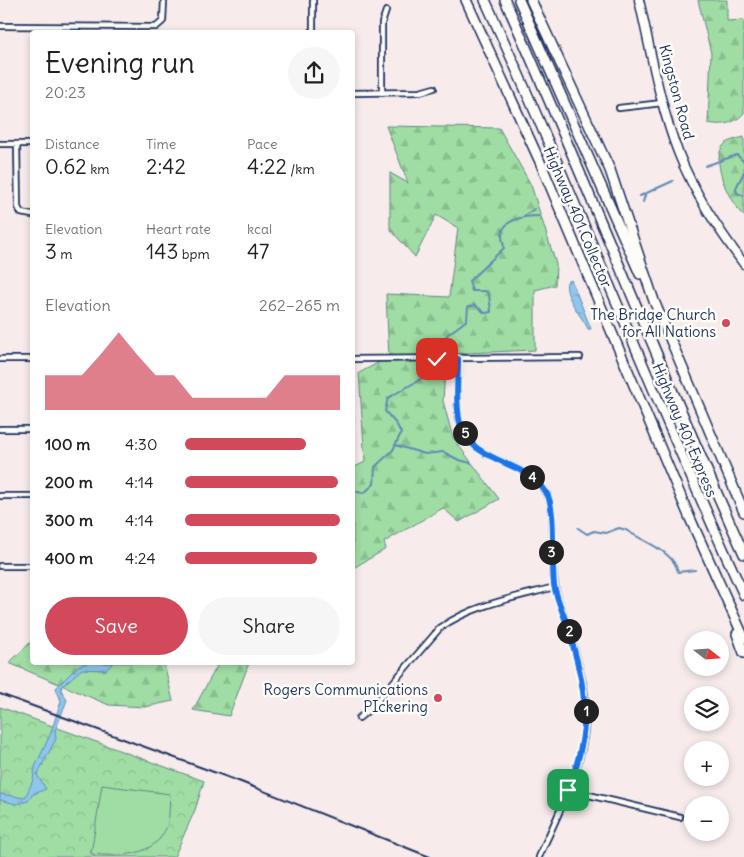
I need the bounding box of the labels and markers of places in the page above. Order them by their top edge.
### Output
place label: The Bridge Church for All Nations [590,305,716,341]
marker: The Bridge Church for All Nations [720,317,732,329]
pin [416,338,458,380]
pin: 5 [452,420,478,446]
pin: 4 [520,464,544,490]
pin: 3 [538,540,564,564]
pin: 2 [556,618,582,644]
place label: Rogers Communications PIckering [264,680,428,716]
marker: Rogers Communications PIckering [432,692,444,704]
pin: 1 [574,698,598,724]
pin [547,769,589,811]

